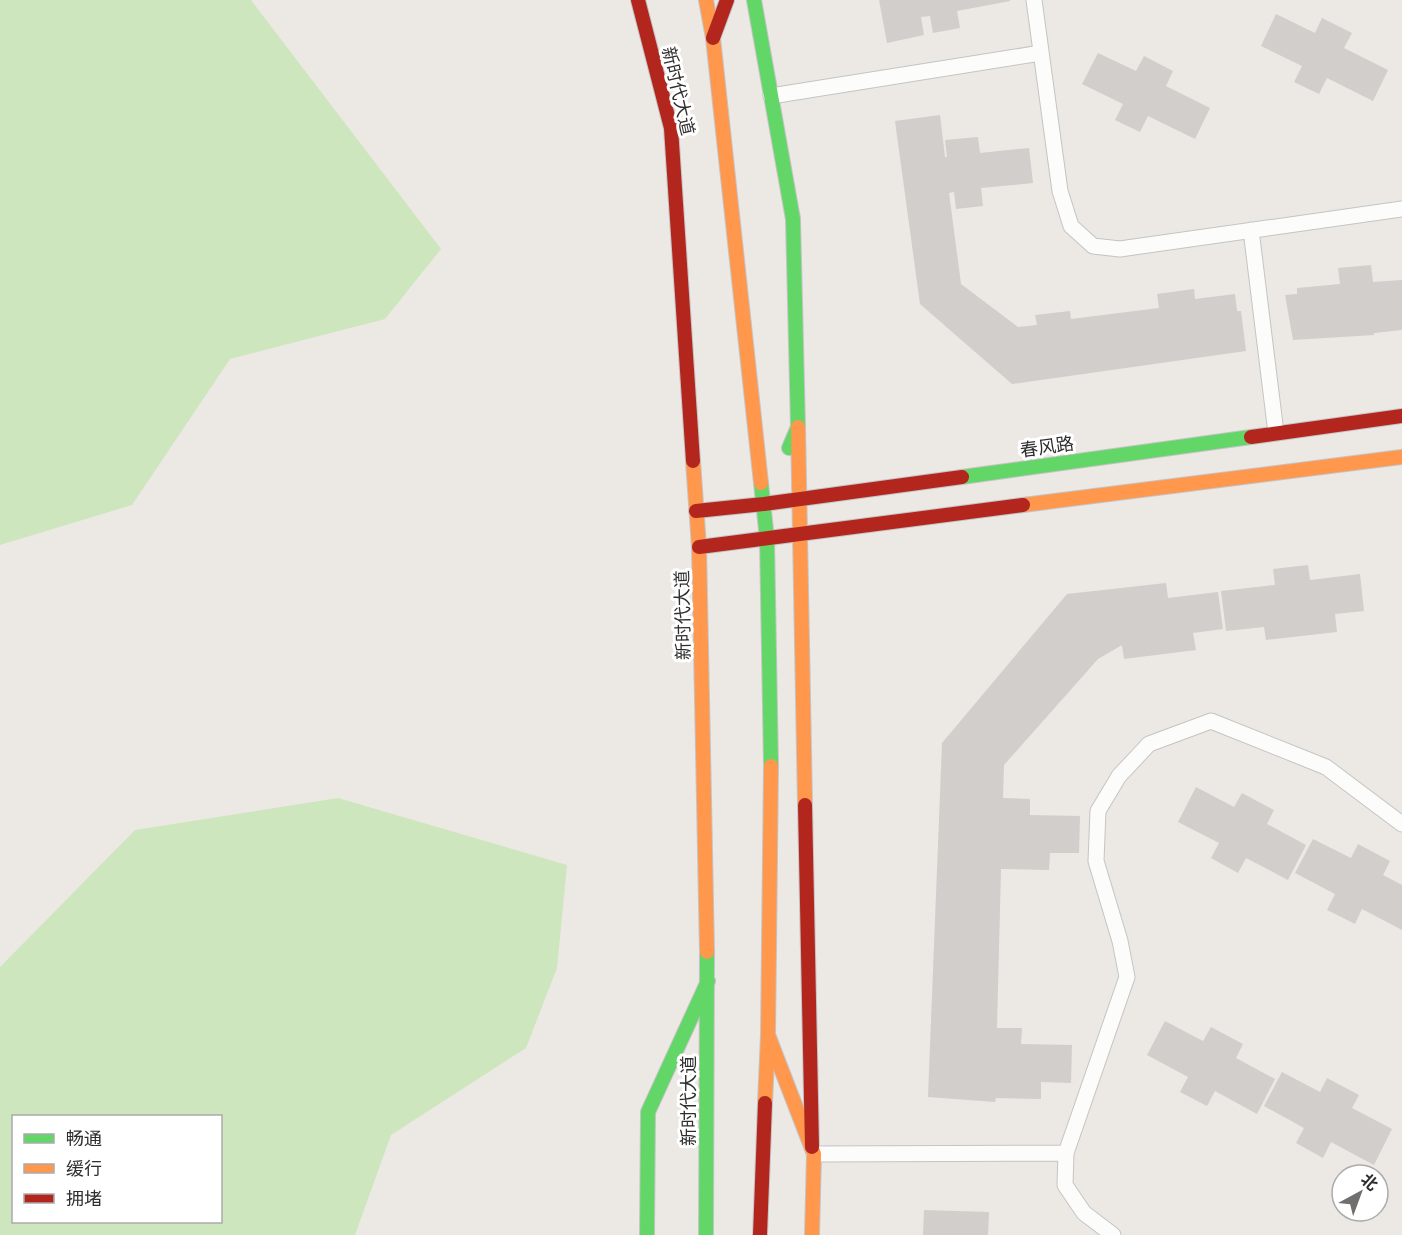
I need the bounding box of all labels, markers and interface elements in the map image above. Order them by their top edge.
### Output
street label: 新时代大道 [655,44,701,138]
street label: 春风路 [1018,430,1076,464]
street label: 新时代大道 [669,570,697,660]
street label: 新时代大道 [676,1056,702,1146]
legend [12,1115,222,1223]
text: 畅通 [66,1126,102,1152]
text: 缓行 [66,1156,102,1182]
north arrow [1330,1163,1390,1223]
text: 北 [1356,1168,1383,1196]
text: 拥堵 [66,1186,102,1212]

